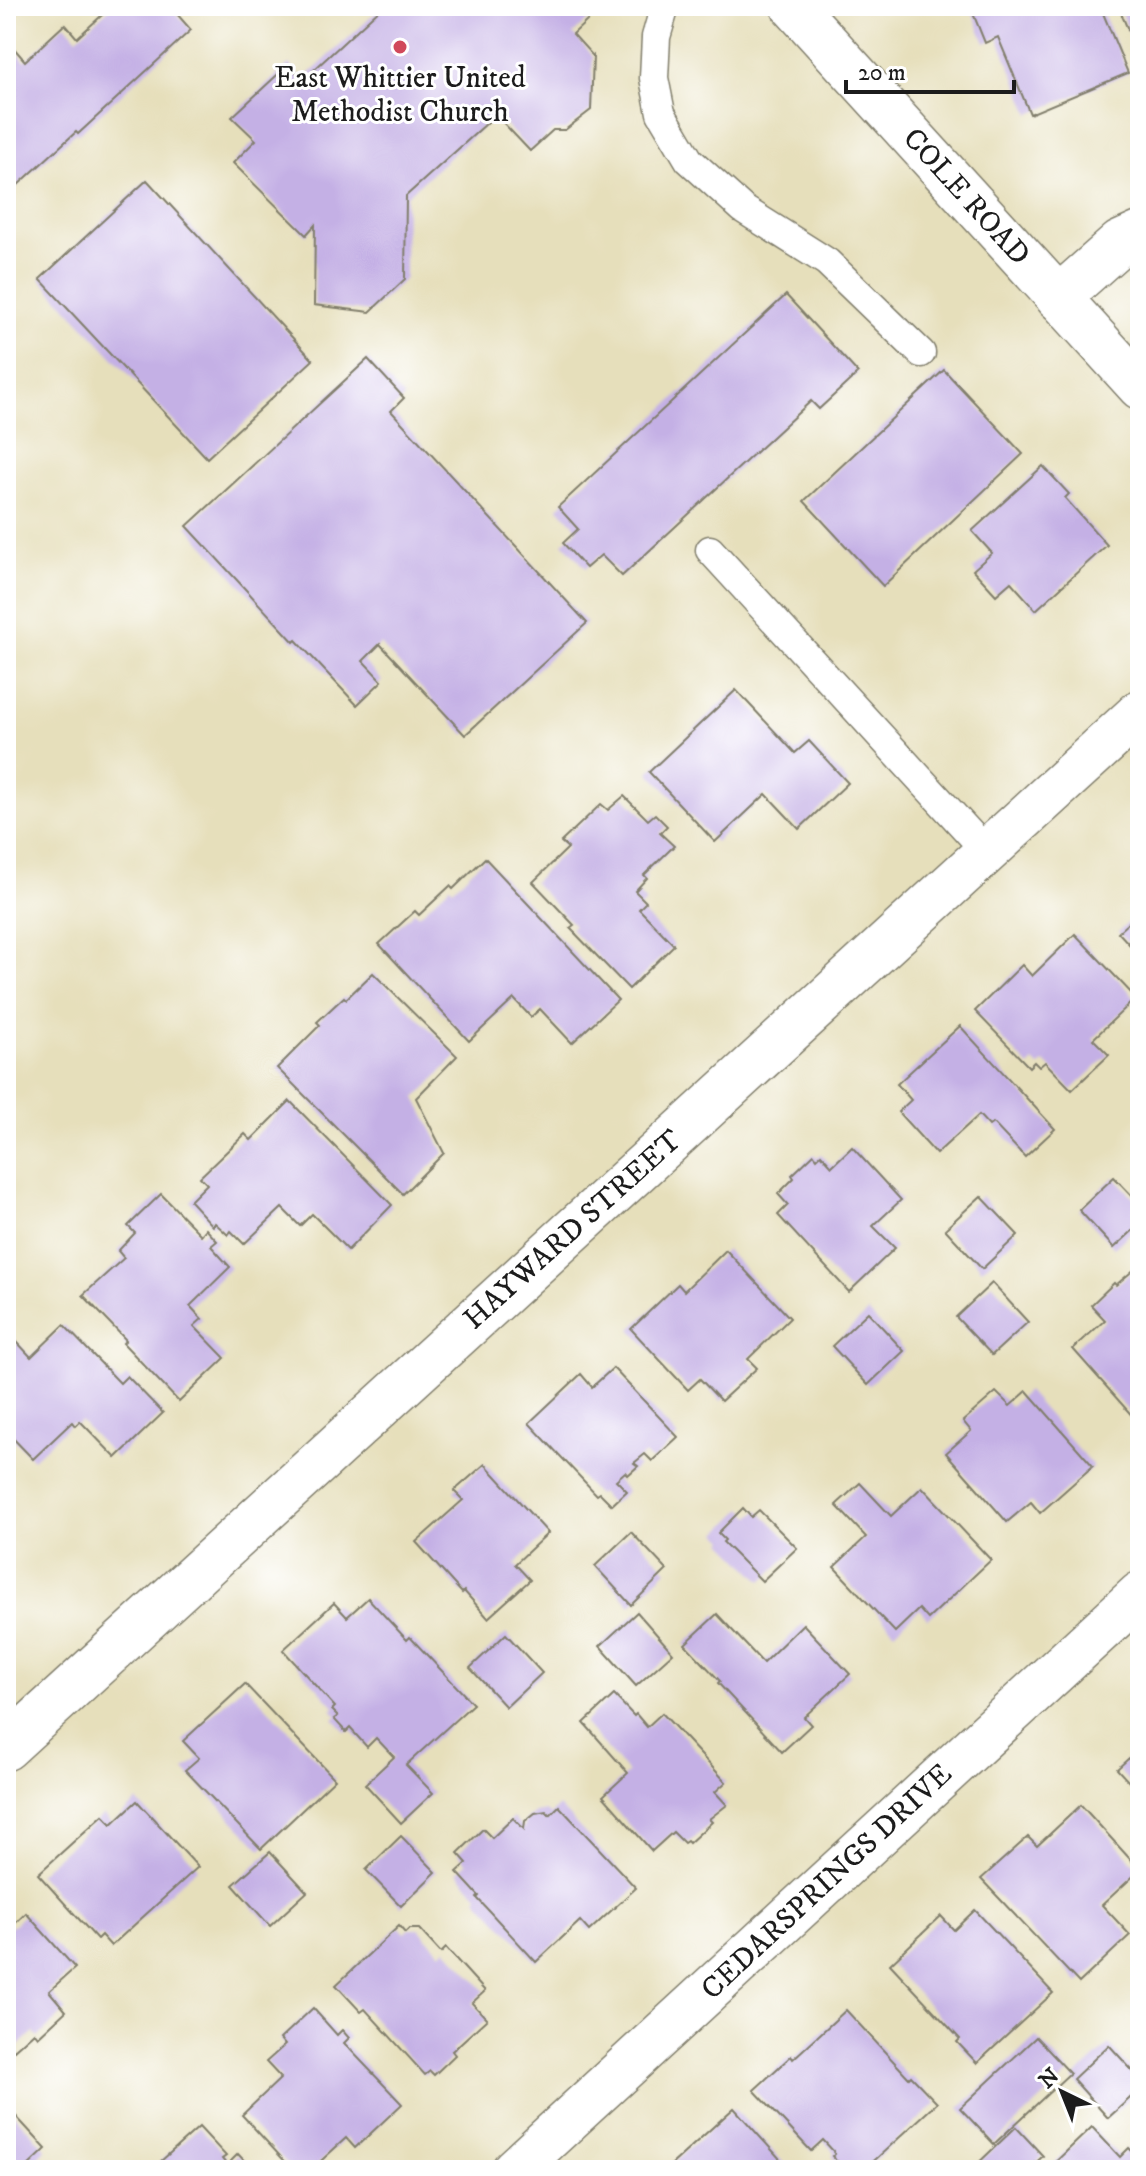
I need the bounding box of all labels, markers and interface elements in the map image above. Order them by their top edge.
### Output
marker: East Whittier United Methodist Church [391,38,409,56]
scale bar [846,44,1014,94]
text: 20 m [858,58,906,88]
place label: East Whittier United Methodist Church [274,60,526,131]
street label: COLE ROAD [895,121,1037,273]
street label: HAYWARD STREET [456,1122,690,1338]
street label: CEDARSPRINGS DRIVE [694,1756,960,2008]
north arrow [1022,2052,1102,2132]
text: N [1034,2062,1065,2095]

